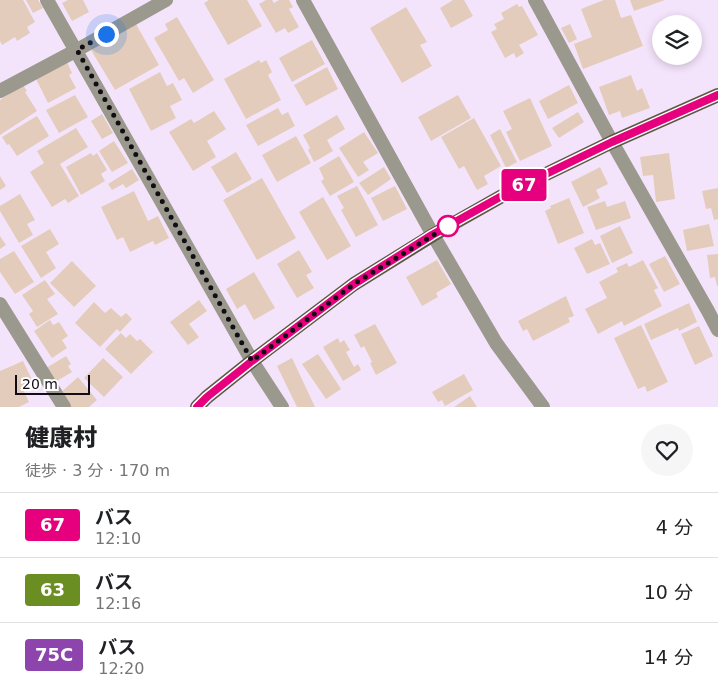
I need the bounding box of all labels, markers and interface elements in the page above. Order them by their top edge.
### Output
map controls [652,15,702,65]
button: layers [652,15,702,65]
your location [94,22,119,47]
line badge: 67 [502,169,546,201]
text: 67 [511,174,537,195]
unlabelled marker [437,215,459,237]
scale bar [15,372,90,395]
text: 20 m [22,376,58,392]
text: 健康村 [25,424,97,452]
button: heart [641,424,693,476]
text: 徒歩 · 3 分 · 170 m [25,461,170,480]
text: バス [95,506,133,528]
text: 67 [40,514,65,535]
text: 4 分 [656,516,693,538]
text: 12:10 [95,529,141,548]
text: バス [95,571,133,593]
text: 63 [40,579,65,600]
text: 10 分 [644,581,693,603]
text: 12:16 [95,594,141,613]
text: バス [98,636,136,658]
text: 75C [35,644,73,665]
text: 14 分 [644,646,693,668]
text: 12:20 [98,659,144,678]

